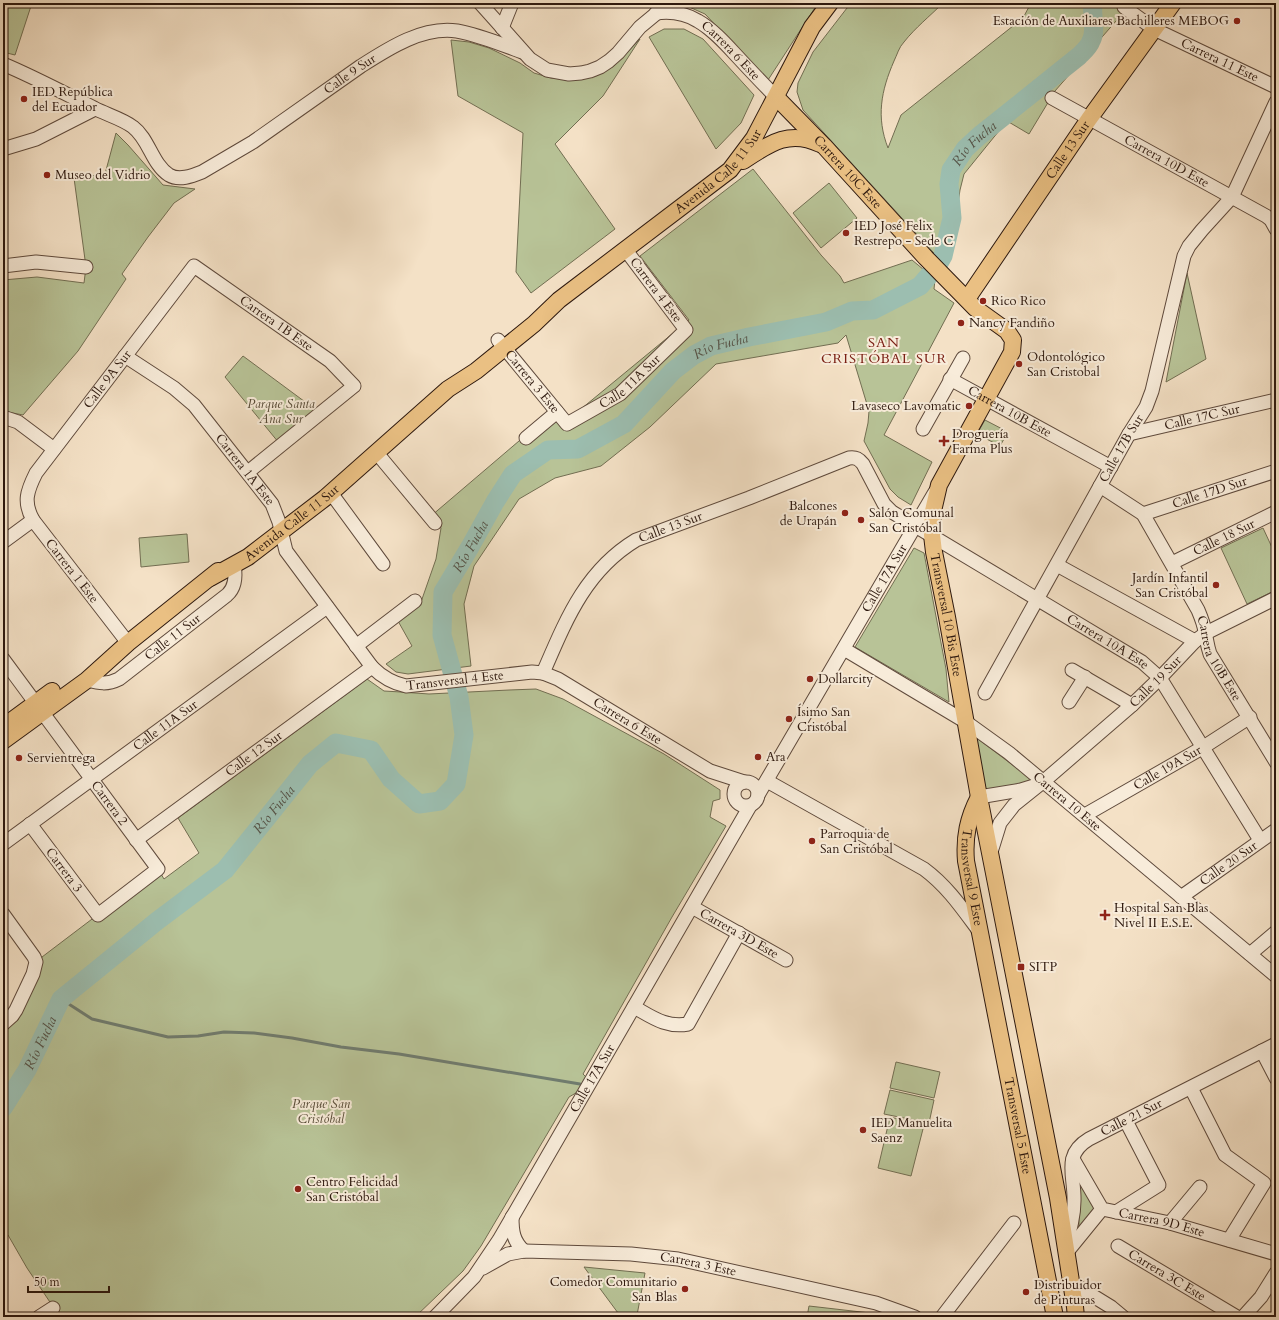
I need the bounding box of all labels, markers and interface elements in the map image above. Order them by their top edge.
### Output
place label: Estación de Auxiliares Bachilleres MEBOG [993,12,1229,30]
marker: Estación de Auxiliares Bachilleres MEBOG [1232,16,1242,26]
street label: Carrera 6 Este [697,17,764,85]
street label: Carrera 11 Este [1178,34,1262,86]
street label: Calle 9 Sur [320,50,380,99]
place label: IED República del Ecuador [32,83,113,116]
marker: IED República del Ecuador [19,94,29,104]
water label: Río Fucha [947,116,1000,170]
street label: Calle 13 Sur [1042,117,1094,183]
street label: Avenida Calle 11 Sur [671,126,766,218]
street label: Carrera 10C Este [809,131,886,213]
street label: Carrera 10D Este [1121,131,1213,192]
place label: Museo del Vidrio [55,166,150,184]
marker: Museo del Vidrio [42,170,52,180]
place label: IED José Felix Restrepo - Sede C [854,217,953,250]
marker: IED José Felix Restrepo - Sede C [841,228,851,238]
street label: Carrera 4 Este [626,254,687,326]
street label: Carrera 1B Este [236,291,317,356]
place label: Rico Rico [991,292,1046,310]
marker: Rico Rico [978,296,988,306]
place label: Nancy Fandiño [969,314,1055,332]
marker: Nancy Fandiño [956,318,966,328]
water label: Río Fucha [689,328,750,363]
district label: SAN CRISTÓBAL SUR [821,333,947,368]
street label: Calle 9A Sur [79,346,136,412]
street label: Carrera 3 Este [501,346,564,417]
place label: Odontológico San Cristobal [1027,348,1105,381]
street label: Calle 11A Sur [596,350,665,413]
marker: Odontológico San Cristobal [1014,359,1024,369]
street label: Carrera 10B Este [965,381,1055,442]
park label: Parque Santa Ana Sur [247,395,315,428]
place label: Lavaseco Lavomatic [851,397,961,415]
street label: Calle 17C Sur [1163,400,1242,435]
marker: Lavaseco Lavomatic [964,401,974,411]
street label: Calle 17B Sur [1095,411,1148,486]
place label: Droguería Farma Plus [952,425,1012,458]
street label: Carrera 1A Este [211,430,279,509]
marker: Droguería Farma Plus [939,436,949,446]
street label: Calle 17D Sur [1170,472,1249,513]
street label: Avenida Calle 11 Sur [241,480,343,566]
place label: Balcones de Urapán [780,497,838,530]
place label: Salón Comunal San Cristóbal [869,504,954,537]
street label: Calle 13 Sur [636,507,705,547]
marker: Balcones de Urapán [840,508,850,518]
marker: Salón Comunal San Cristóbal [856,515,866,525]
street label: Calle 18 Sur [1190,515,1258,560]
water label: Río Fucha [447,517,492,576]
street label: Carrera 1 Este [41,535,103,607]
street label: Calle 17A Sur [858,541,912,616]
street label: Transversal 10 Bis Este [925,552,966,678]
place label: Jardín Infantil San Cristóbal [1130,569,1209,602]
marker: Jardín Infantil San Cristóbal [1211,580,1221,590]
street label: Calle 11 Sur [141,609,205,665]
street label: Carrera 10A Este [1063,610,1153,673]
street label: Carrera 10B Este [1192,613,1246,705]
street label: Calle 19 Sur [1126,652,1186,712]
street label: Transversal 4 Este [405,666,505,695]
place label: Dollarcity [818,670,873,688]
marker: Dollarcity [805,674,815,684]
street label: Carrera 6 Este [590,693,665,749]
street label: Calle 11A Sur [129,695,201,755]
place label: Ísimo San Cristóbal [797,703,851,736]
marker: Ísimo San Cristóbal [784,714,794,724]
street label: Calle 12 Sur [221,727,286,781]
street label: Calle 19A Sur [1130,741,1205,795]
place label: Ara [766,748,786,766]
place label: Servientrega [27,749,96,767]
marker: Ara [753,752,763,762]
marker: Servientrega [14,753,24,763]
street label: Carrera 10 Este [1029,768,1105,836]
street label: Carrera 2 [87,777,132,829]
water label: Río Fucha [248,781,299,838]
place label: Parroquia de San Cristóbal [820,825,893,858]
street label: Transversal 9 Este [956,827,987,927]
marker: Parroquia de San Cristóbal [807,836,817,846]
street label: Calle 20 Sur [1196,837,1261,890]
street label: Carrera 3 [41,844,87,896]
place label: Hospital San Blas Nivel II E.S.E. [1114,899,1208,932]
street label: Carrera 3D Este [696,904,782,963]
marker: Hospital San Blas Nivel II E.S.E. [1099,909,1111,921]
place label: SITP [1029,958,1057,976]
marker: SITP [1016,962,1026,972]
water label: Río Fucha [19,1013,61,1073]
street label: Calle 17A Sur [566,1041,619,1116]
street label: Transversal 5 Este [999,1076,1036,1176]
street label: Calle 21 Sur [1097,1094,1165,1141]
park label: Parque San Cristóbal [292,1095,351,1128]
place label: IED Manuelita Saenz [871,1114,953,1147]
marker: IED Manuelita Saenz [858,1125,868,1135]
place label: Centro Felicidad San Cristóbal [306,1173,398,1206]
marker: Centro Felicidad San Cristóbal [293,1184,303,1194]
street label: Carrera 9D Este [1117,1204,1207,1242]
street label: Carrera 3C Este [1125,1245,1209,1305]
street label: Carrera 3 Este [659,1248,738,1281]
scale bar [28,1268,109,1294]
place label: Comedor Comunitario San Blas [550,1273,677,1306]
text: 50 m [34,1274,61,1290]
place label: Distribuidor de Pinturas [1034,1276,1102,1309]
marker: Comedor Comunitario San Blas [680,1284,690,1294]
marker: Distribuidor de Pinturas [1021,1287,1031,1297]

